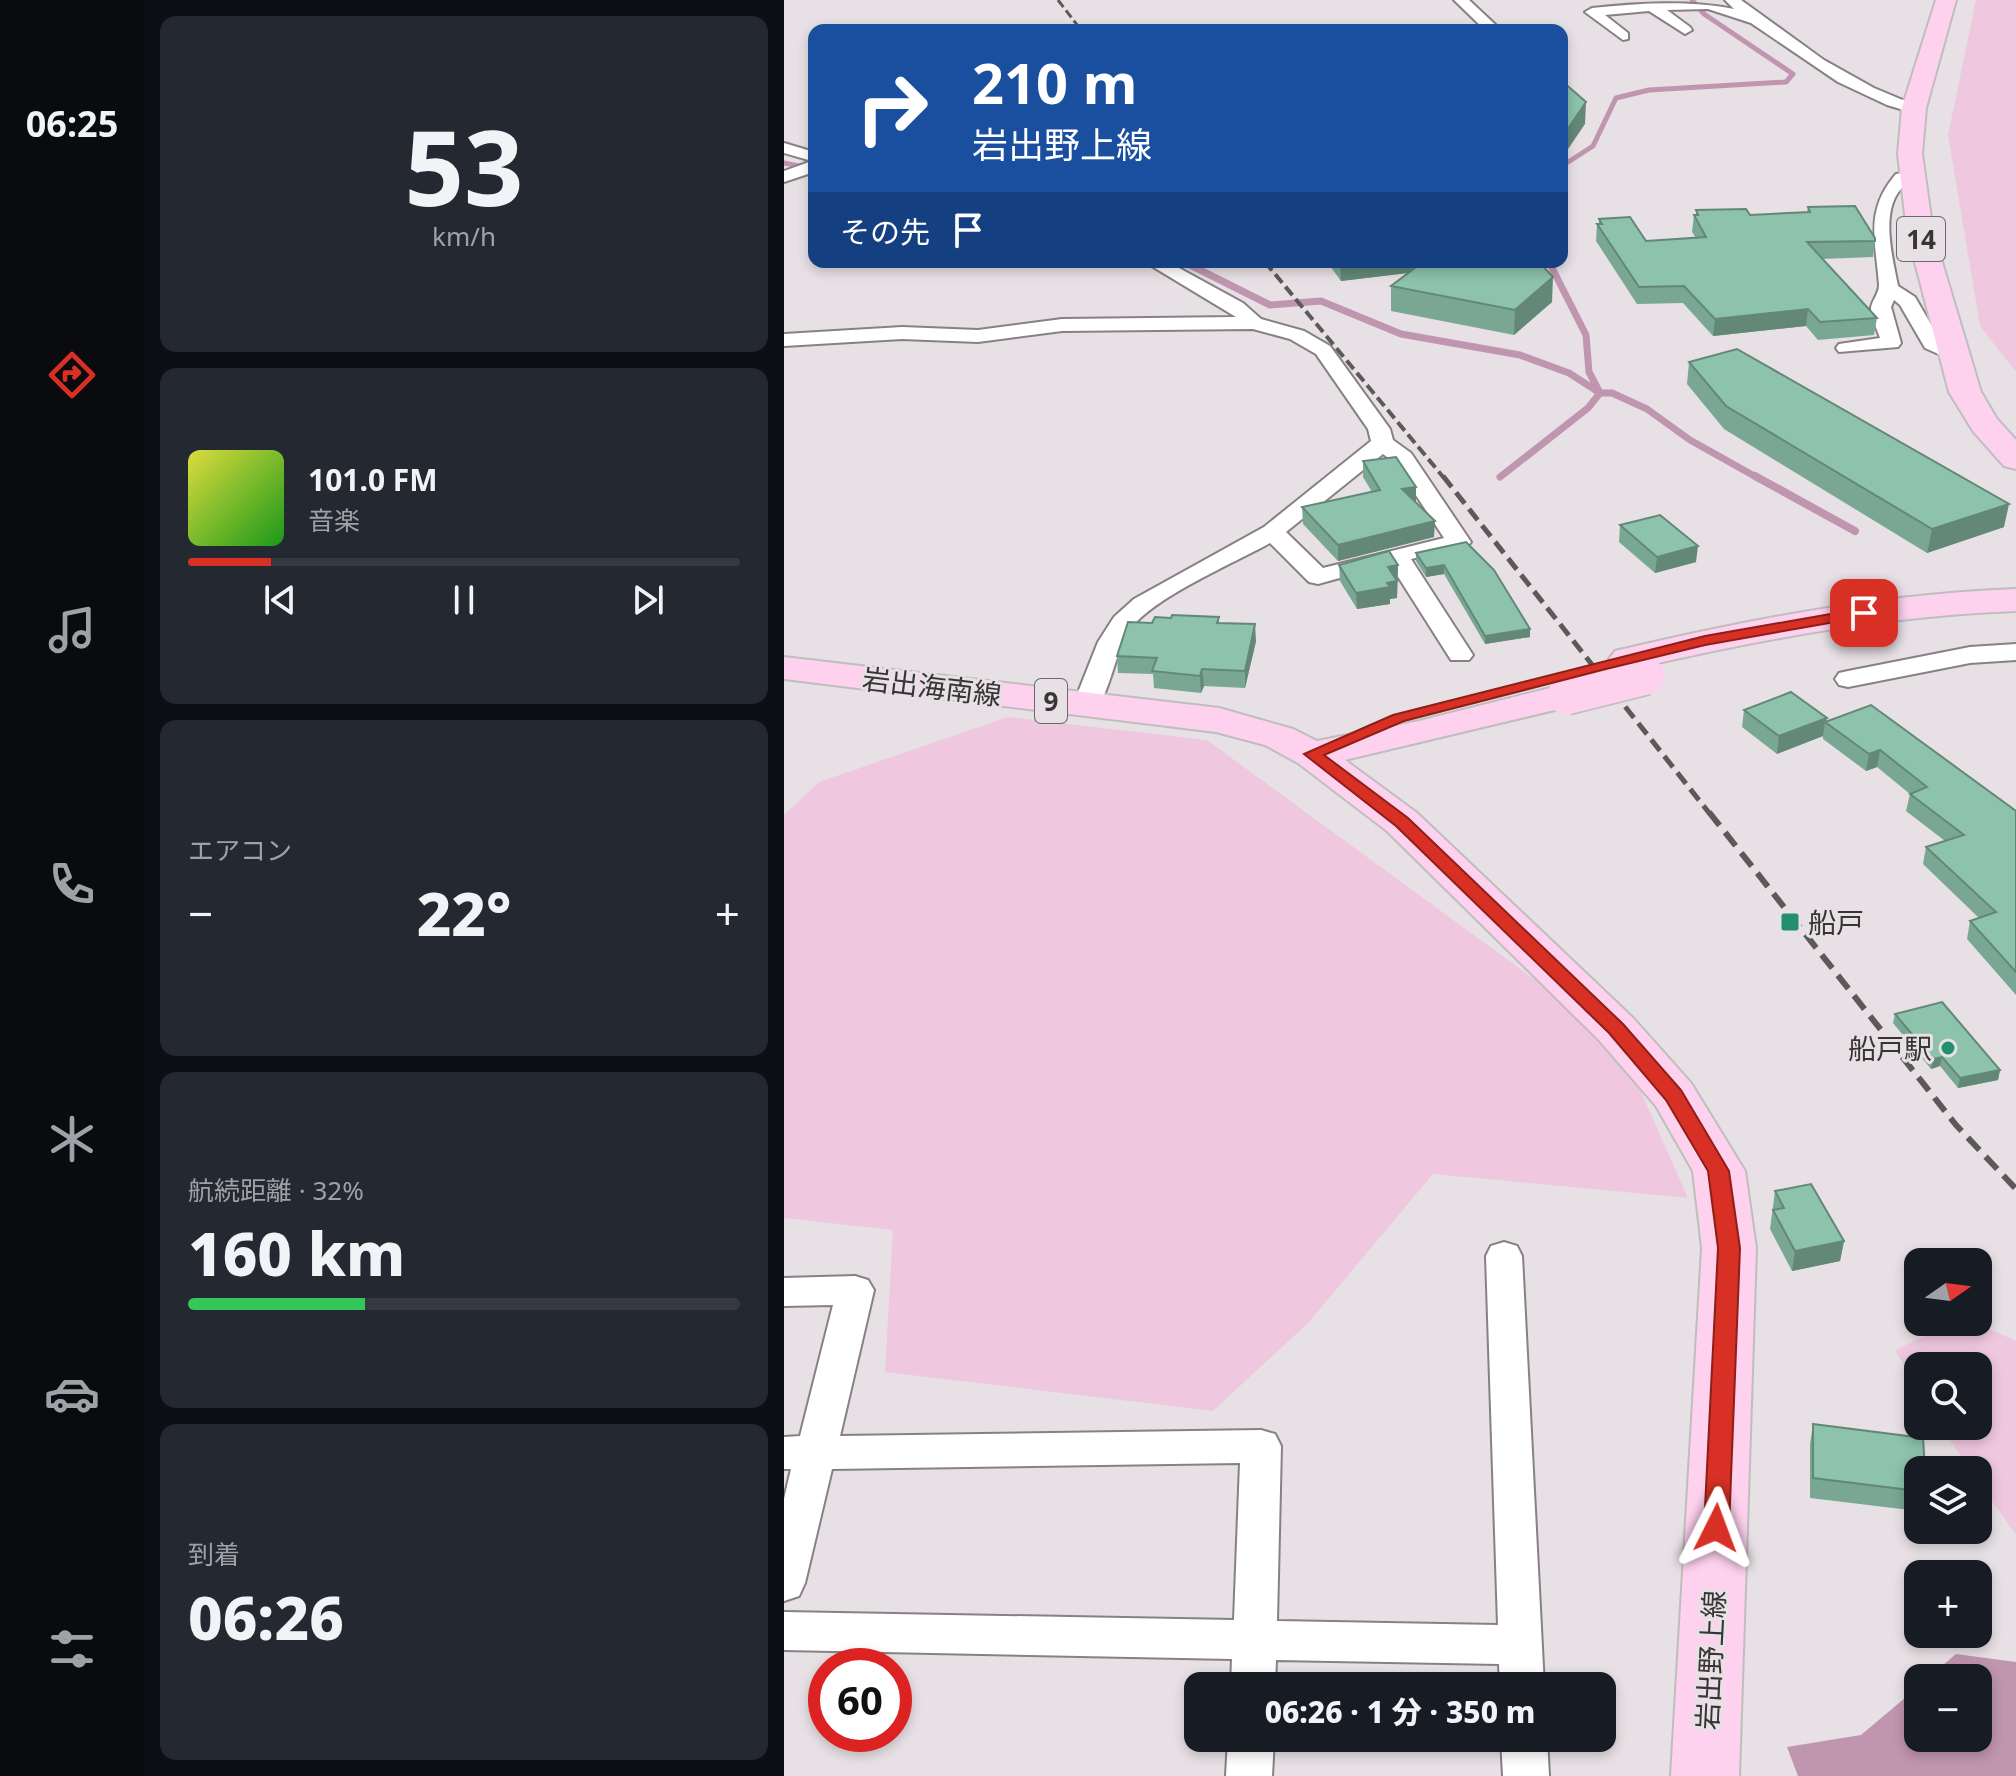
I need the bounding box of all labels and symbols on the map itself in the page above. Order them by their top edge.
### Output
road number: 14 [1897,217,1945,261]
pin [1830,579,1898,647]
street label: 岩出海南線 [860,659,1004,713]
road number: 9 [1035,679,1067,723]
place label: 船戸 [1808,903,1864,941]
marker: 船戸 [1779,911,1801,933]
place label: 船戸駅 [1848,1029,1932,1067]
marker: 船戸駅 [1939,1039,1957,1057]
north arrow [1904,1248,1992,1336]
position arrow [1674,1486,1758,1570]
street label: 岩出野上線 [1687,1589,1733,1731]
speed limit sign: 60 [808,1648,912,1752]

